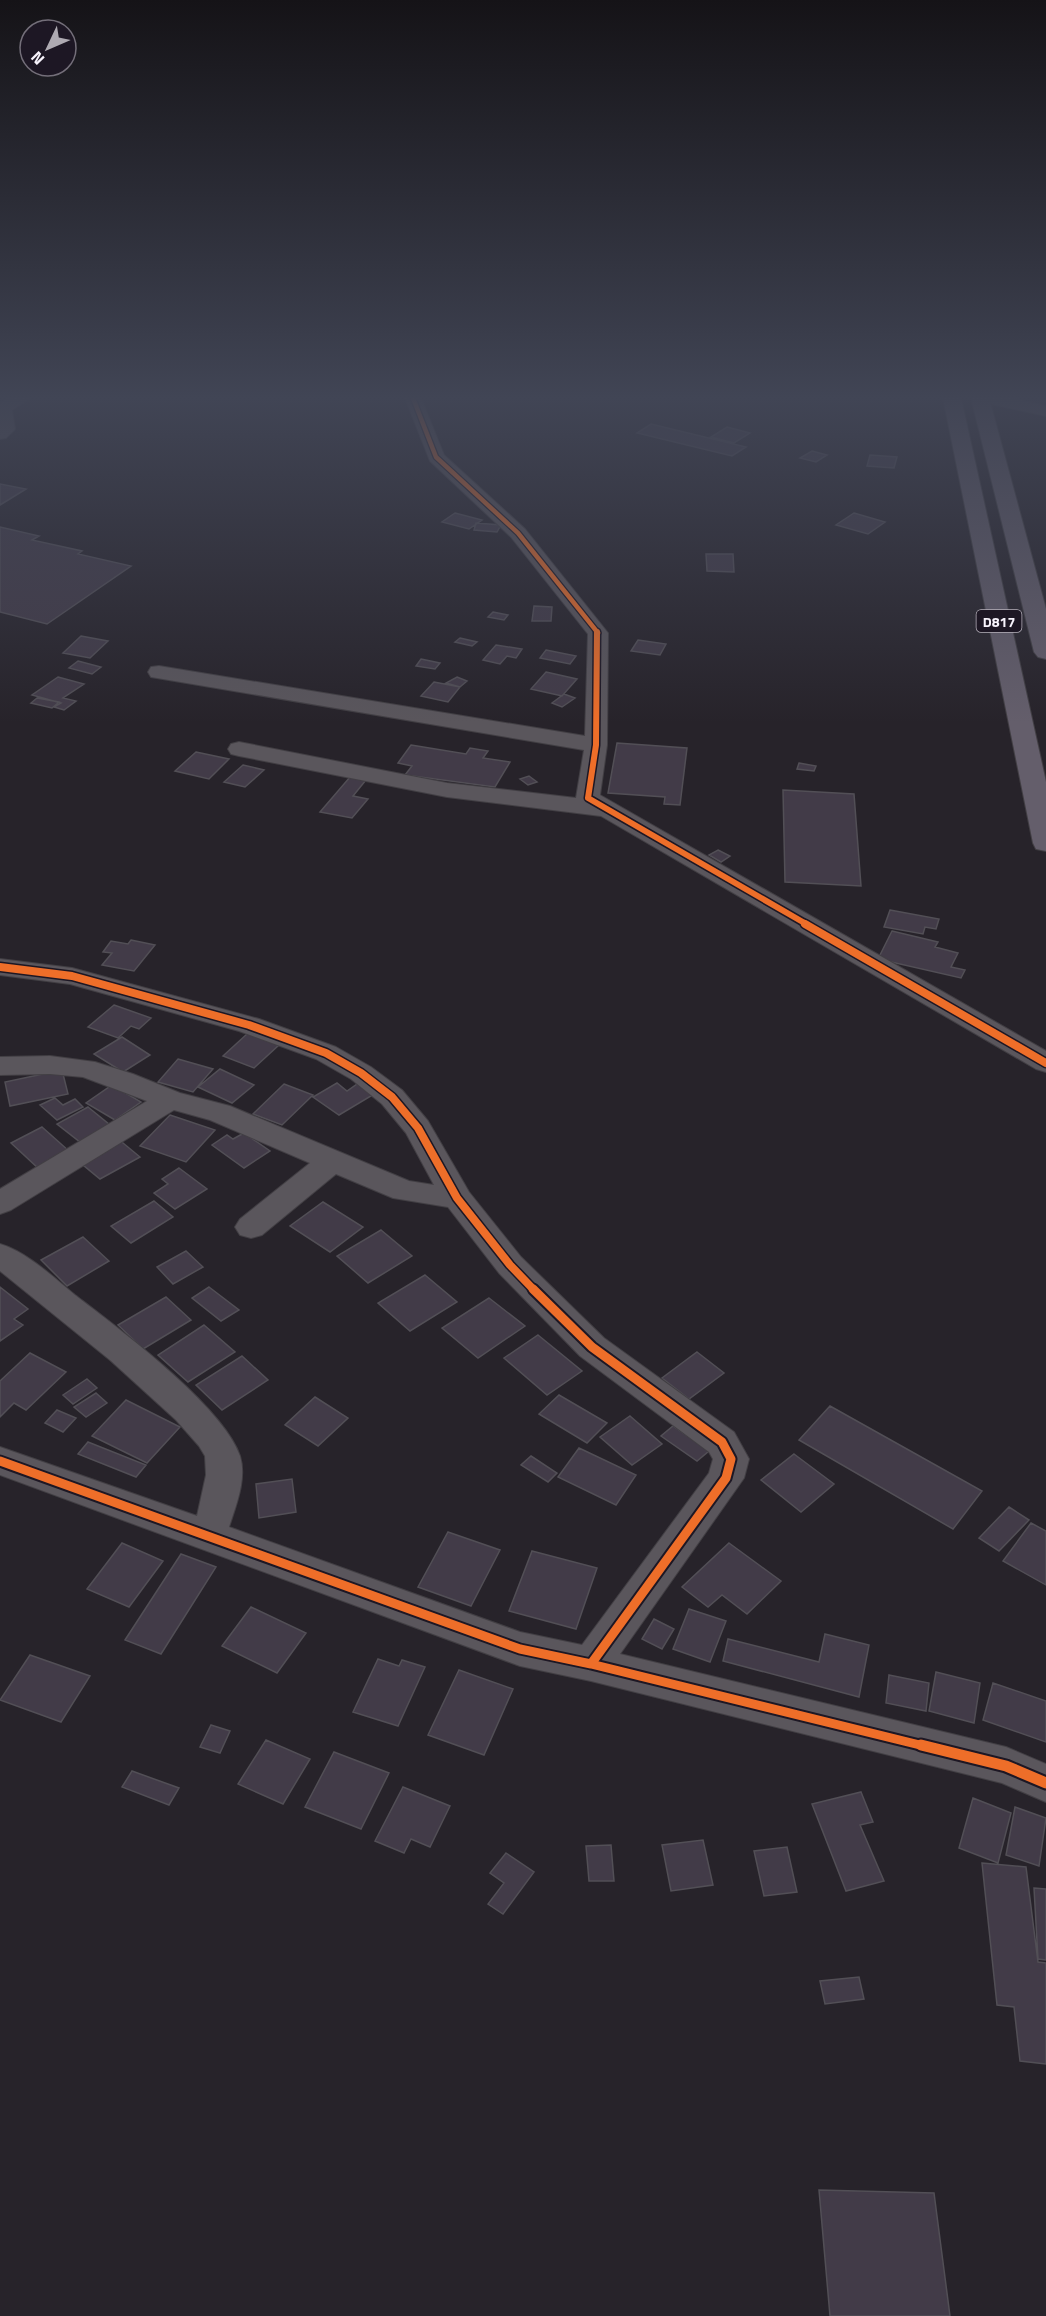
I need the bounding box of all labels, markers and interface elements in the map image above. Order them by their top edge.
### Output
north arrow [18,18,78,78]
text: N [25,46,50,71]
road number: D817 [976,610,1022,632]

